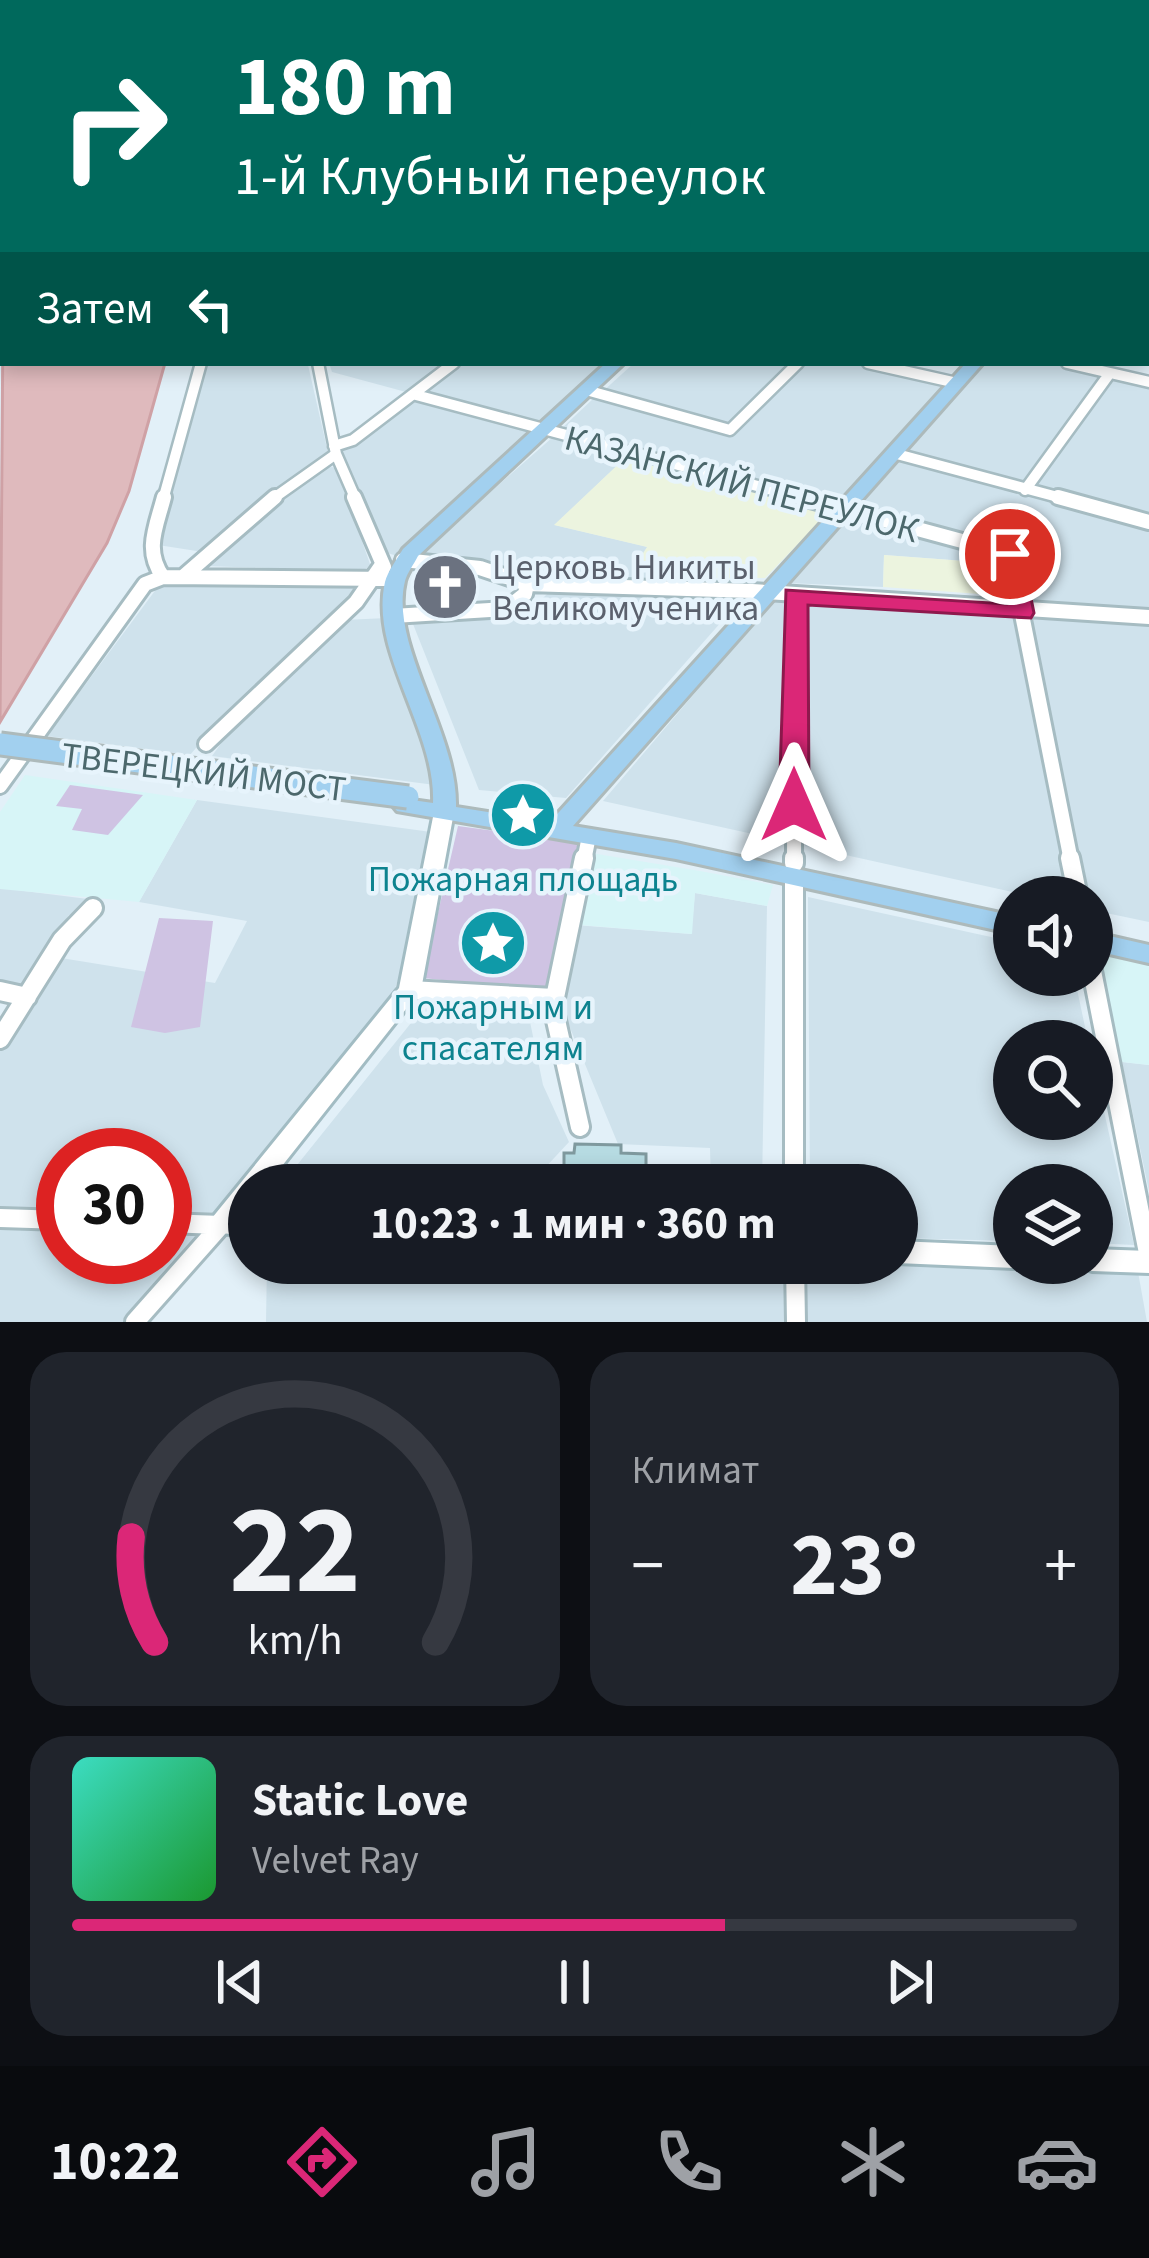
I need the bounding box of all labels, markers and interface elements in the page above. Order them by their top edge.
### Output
text: 180 m [234,28,456,148]
icon: right [36,48,192,204]
text: 1-й Клубный переулок [234,139,766,216]
icon: left [178,276,244,342]
text: Затем [36,277,154,341]
street label: КАЗАНСКИЙ ПЕРЕУЛОК [559,413,924,556]
pin [959,503,1061,605]
icon: arrive [977,521,1043,587]
place label: Церковь Никиты Великомученика [492,542,759,634]
church icon: Церковь Никиты Великомученика [410,552,480,622]
street label: ТВЕРЕЦКИЙ МОСТ [59,730,349,815]
position arrow [731,742,857,868]
place icon: Пожарная площадь [488,780,558,850]
place label: Пожарная площадь [368,854,678,905]
map controls [993,876,1113,1284]
button: sound [993,876,1113,996]
place icon: Пожарным и спасателям [458,908,528,978]
place label: Пожарным и спасателям [393,982,593,1074]
button: search [993,1020,1113,1140]
speed limit sign: 30 [36,1128,192,1284]
button: layers [993,1164,1113,1284]
text: 10:23 · 1 мин · 360 m [370,1192,776,1256]
text: Климат [632,1443,759,1499]
text: 22 [229,1463,361,1641]
text: 23° [790,1502,918,1630]
text: − [632,1519,664,1613]
text: + [1044,1519,1077,1613]
text: km/h [247,1610,342,1671]
text: Static Love [252,1769,468,1833]
text: Velvet Ray [252,1833,419,1889]
icon: previous [207,1949,273,2015]
icon: pause [542,1949,608,2015]
icon: next [877,1949,943,2015]
icon: directions [280,2120,364,2204]
icon: music [464,2120,548,2204]
icon: phone [647,2120,731,2204]
icon: climate [831,2120,915,2204]
icon: car [1015,2120,1099,2204]
text: 10:22 [50,2124,180,2201]

